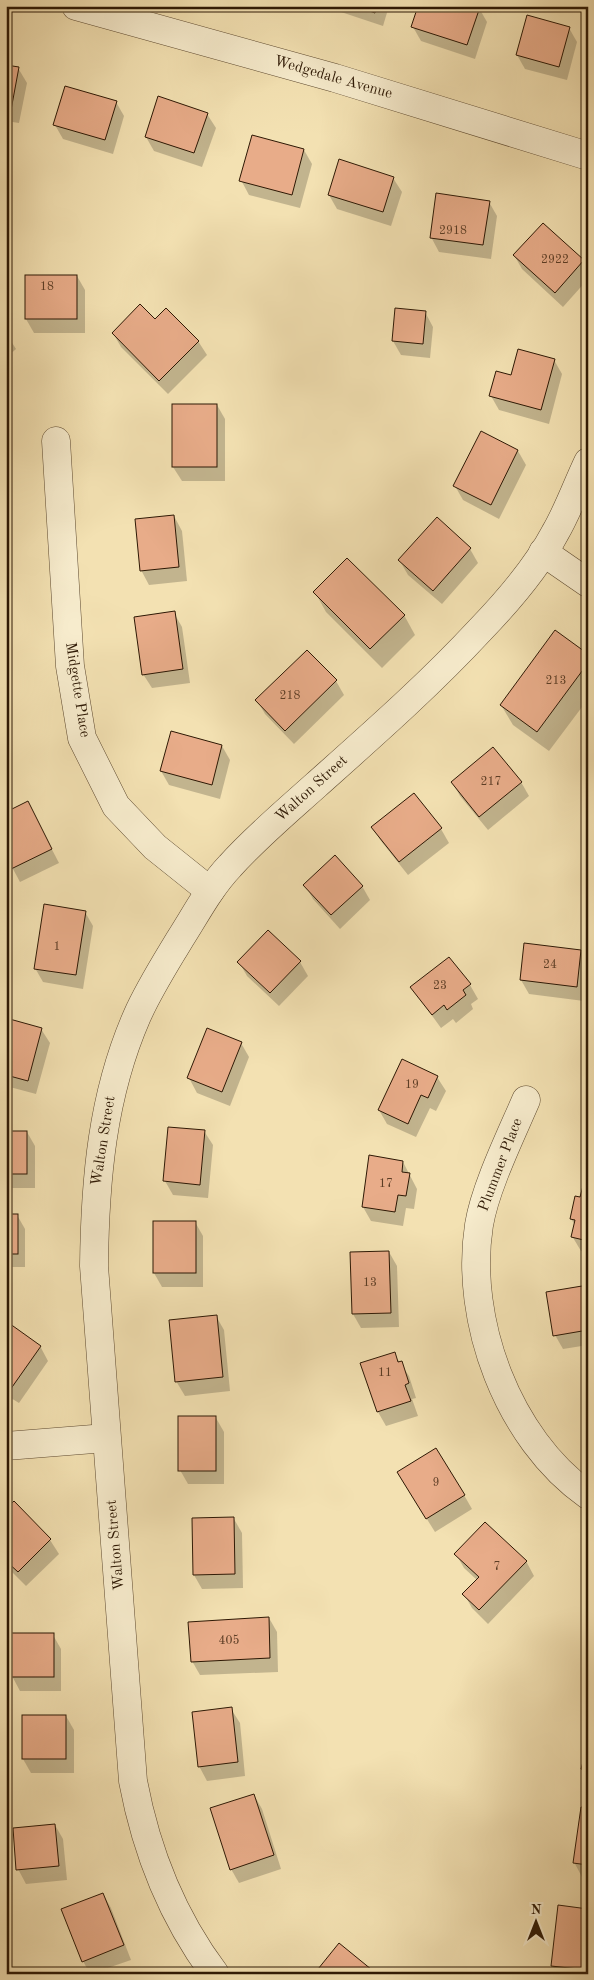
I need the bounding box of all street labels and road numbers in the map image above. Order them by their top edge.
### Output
street label: Wedgedale Avenue [272,54,394,102]
street label: Midgette Place [62,641,92,739]
street label: Walton Street [273,753,351,825]
street label: Walton Street [89,1095,119,1187]
street label: Plummer Place [476,1116,526,1214]
street label: Walton Street [105,1499,127,1591]

